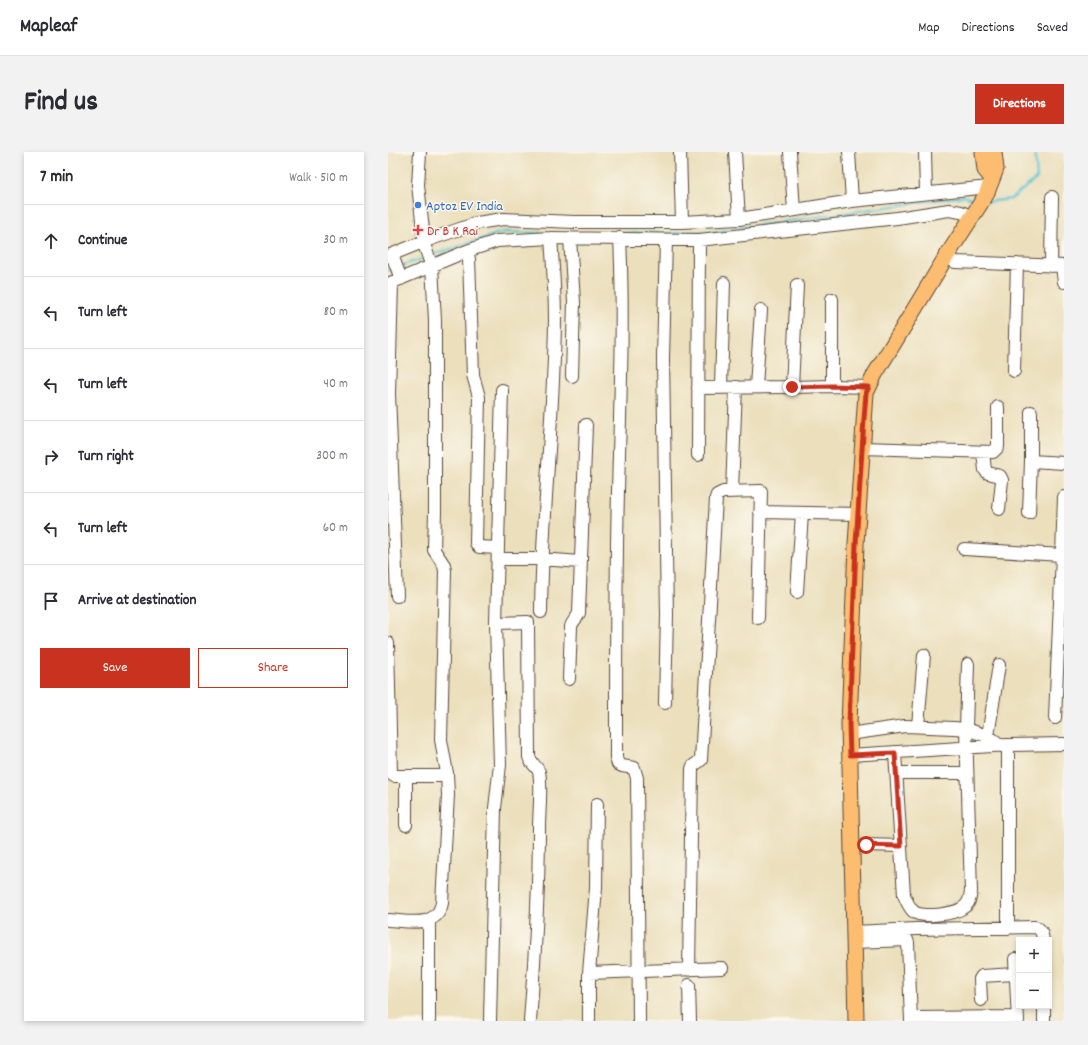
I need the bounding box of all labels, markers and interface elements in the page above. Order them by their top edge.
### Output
text: Mapleaf [20,14,77,41]
text: Map [918,18,940,38]
text: Directions [962,18,1015,38]
text: Saved [1037,18,1068,38]
text: Find us [24,84,98,124]
button: Directions [975,84,1064,124]
text: 7 min [40,166,73,190]
text: Walk · 510 m [289,169,348,188]
place label: Aptoz EV India [426,197,503,217]
marker: Aptoz EV India [413,200,423,210]
place label: Dr B K Rai [427,222,479,242]
marker: Dr B K Rai [412,224,424,236]
icon: ahead [40,230,62,252]
text: Continue [78,230,127,252]
text: 30 m [323,231,348,250]
icon: left [40,302,62,324]
text: Turn left [78,302,127,324]
text: 80 m [324,303,348,322]
icon: left [40,374,62,396]
text: Turn left [78,374,127,396]
text: 40 m [324,375,348,394]
route end [783,378,801,396]
icon: right [40,446,62,468]
text: Turn right [78,446,134,468]
text: 300 m [316,447,348,466]
icon: left [40,518,62,540]
text: Turn left [78,518,127,540]
text: 60 m [323,519,348,538]
icon: arrive [40,590,62,612]
text: Arrive at destination [78,590,196,612]
button: Save [40,648,190,688]
button: Share [198,648,348,688]
route start [857,836,875,854]
map controls [1016,937,1052,1009]
button: + [1016,937,1052,973]
button: − [1016,973,1052,1009]

